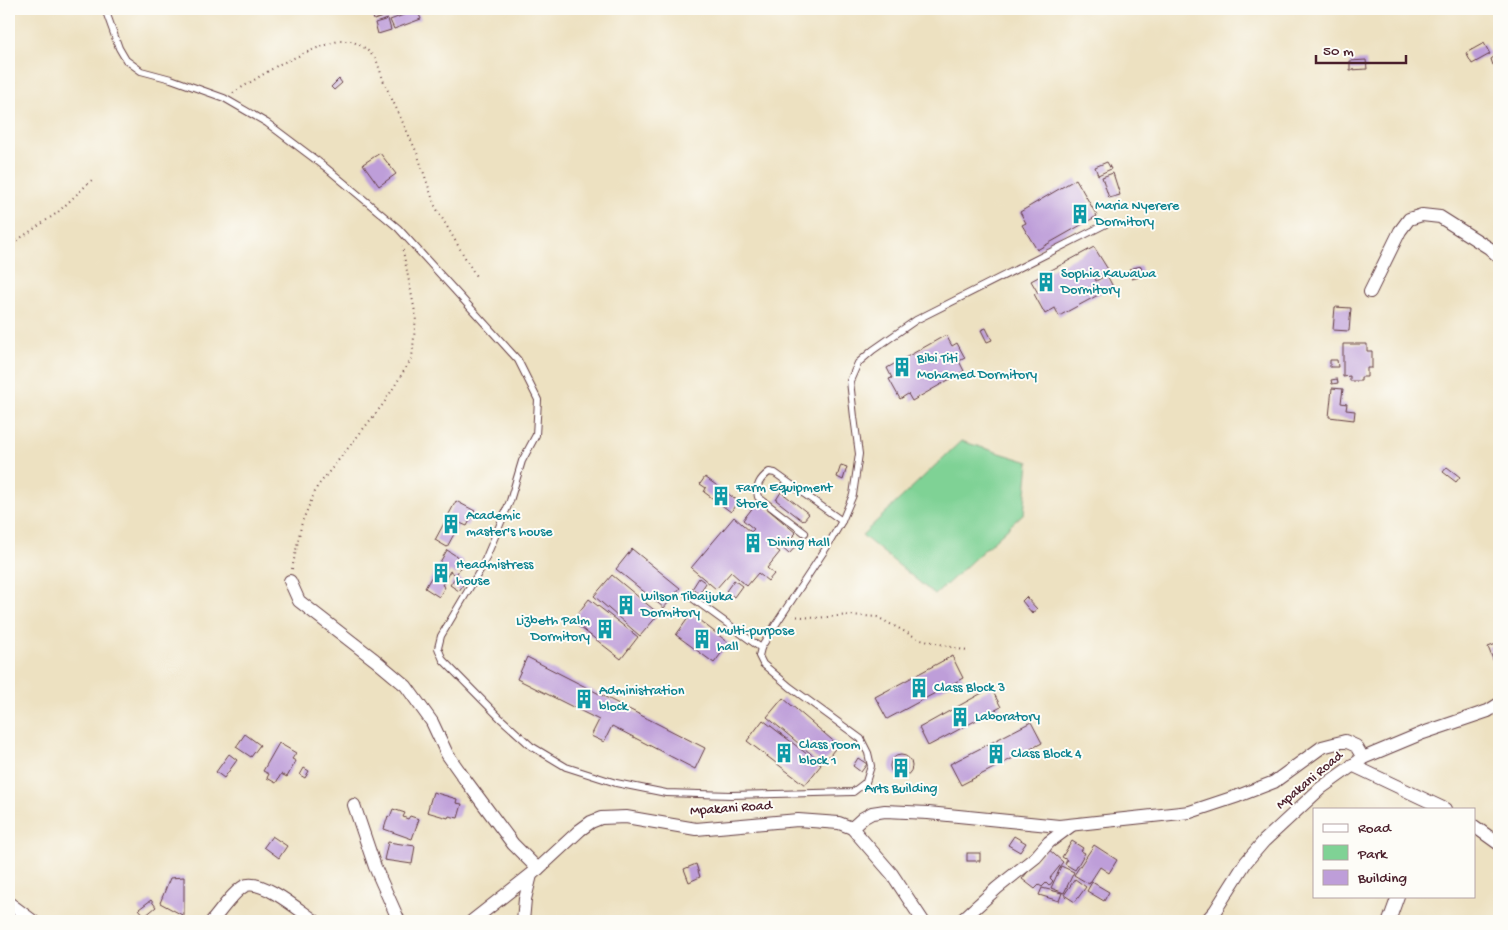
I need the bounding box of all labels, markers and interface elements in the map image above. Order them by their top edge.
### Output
scale bar [1316,32,1406,64]
text: 50 m [1323,43,1354,61]
place label: Maria Nyerere Dormitory [1094,198,1180,231]
building icon: Maria Nyerere Dormitory [1069,203,1091,225]
place label: Sophia Kawawa Dormitory [1060,266,1157,299]
building icon: Sophia Kawawa Dormitory [1035,271,1057,293]
place label: Bibi Titi Mohamed Dormitory [916,351,1037,384]
building icon: Bibi Titi Mohamed Dormitory [891,356,913,378]
place label: Farm Equipment Store [735,480,834,513]
building icon: Farm Equipment Store [710,485,732,507]
place label: Academic master's house [466,508,553,541]
building icon: Academic master's house [440,513,462,535]
building icon: Dining Hall [742,532,764,554]
place label: Dining Hall [767,535,830,552]
place label: Headmistress house [456,557,534,590]
building icon: Headmistress house [430,562,452,584]
place label: Wilson Tibaijuka Dormitory [640,589,734,622]
building icon: Wilson Tibaijuka Dormitory [615,594,637,616]
place label: Lizbeth Palm Dormitory [516,613,590,646]
building icon: Lizbeth Palm Dormitory [594,618,616,640]
place label: Multi-purpose hall [717,623,795,656]
building icon: Multi-purpose hall [691,628,713,650]
building icon: Class Block 3 [908,677,930,699]
place label: Class Block 3 [934,680,1005,697]
place label: Administration block [599,683,685,716]
building icon: Administration block [573,688,595,710]
building icon: Laboratory [949,706,971,728]
place label: Laboratory [975,709,1040,726]
place label: Class room block 1 [799,737,861,770]
building icon: Class room block 1 [773,742,795,764]
building icon: Class Block 4 [985,743,1007,765]
place label: Class Block 4 [1011,746,1082,763]
street label: Mpakani Road [1273,747,1348,814]
building icon: Arts Building [890,757,912,779]
place label: Arts Building [864,781,938,798]
street label: Mpakani Road [690,798,774,820]
legend [1313,808,1476,898]
text: Road [1358,820,1392,838]
text: Park [1357,846,1388,864]
text: Building [1357,870,1407,888]

